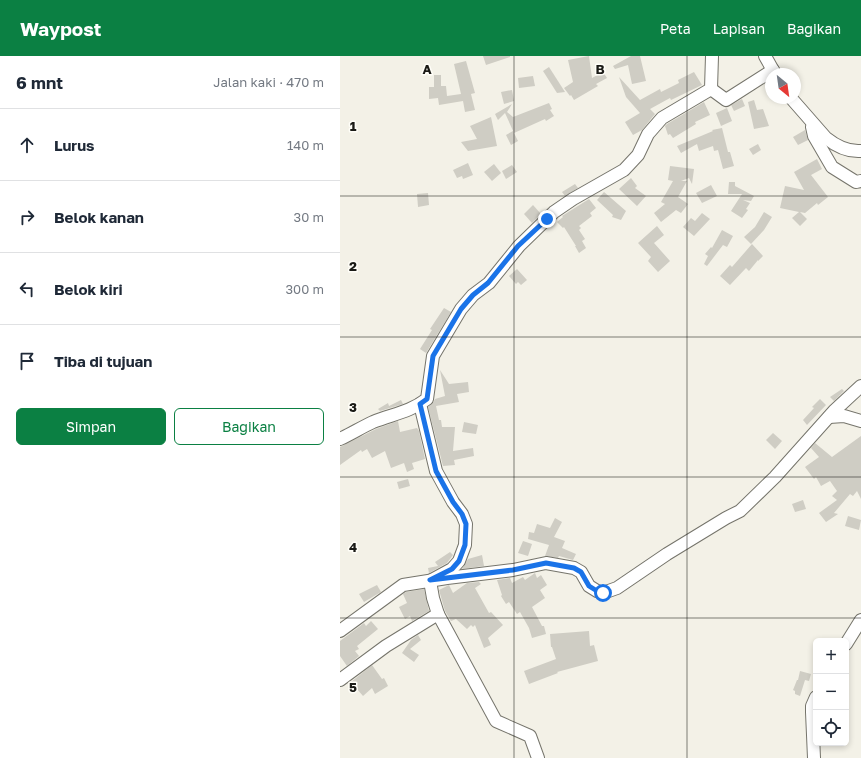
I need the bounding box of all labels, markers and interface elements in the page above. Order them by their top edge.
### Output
text: Waypost [20,17,101,40]
text: Peta [660,20,691,37]
text: Lapisan [713,20,765,37]
text: Bagikan [787,20,841,37]
text: A [422,61,432,77]
text: B [595,61,605,77]
north arrow [765,68,801,104]
text: 6 mnt [16,72,63,93]
text: Jalan kaki · 470 m [213,74,324,90]
text: 1 [350,118,357,134]
icon: ahead [16,134,38,156]
text: Lurus [54,136,95,154]
text: 140 m [287,137,324,153]
icon: right [16,206,38,228]
text: Belok kanan [54,208,144,226]
text: 30 m [294,209,324,225]
route end [538,210,556,228]
text: 2 [349,258,357,274]
icon: left [16,278,38,300]
text: Belok kiri [54,280,123,298]
text: 300 m [286,281,324,297]
icon: arrive [16,350,38,372]
text: Tiba di tujuan [54,352,152,370]
text: 3 [349,399,357,415]
button: Simpan [16,408,166,445]
button: Bagikan [174,408,324,445]
text: 4 [349,539,357,555]
route start [594,584,612,602]
map controls [813,638,849,746]
button: + [813,638,849,674]
button: − [813,674,849,710]
text: 5 [349,679,357,695]
button: locate [813,710,849,746]

